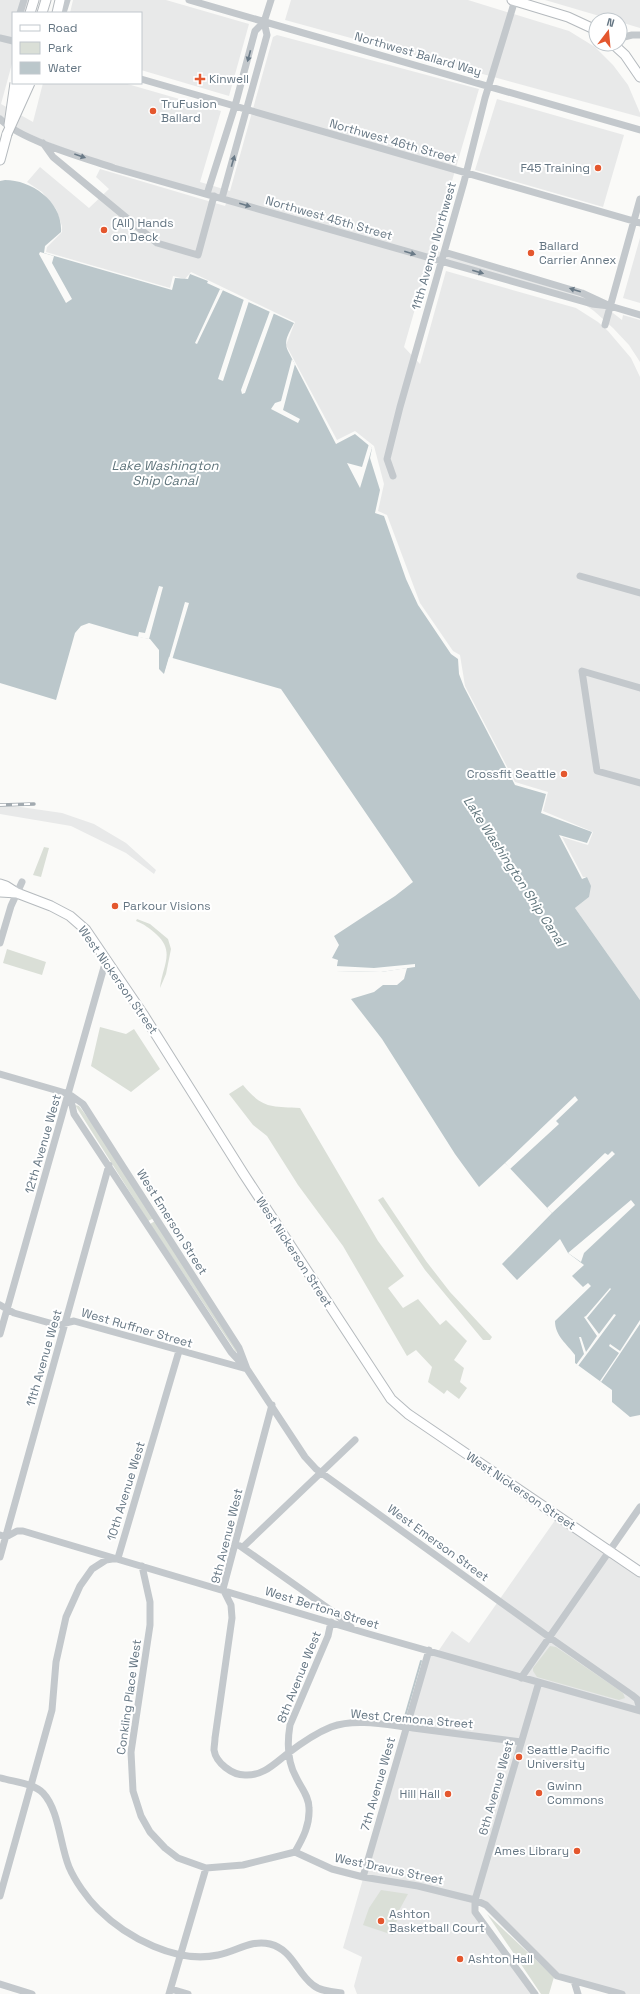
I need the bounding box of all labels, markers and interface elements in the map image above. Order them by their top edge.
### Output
legend [12,12,142,84]
north arrow [588,12,628,52]
text: N [605,15,616,30]
text: Road [48,20,77,36]
street label: Northwest Ballard Way [353,28,483,80]
text: Park [48,40,73,56]
one-way arrow [245,50,251,63]
text: Water [48,60,82,76]
place label: Kinwell [209,71,249,87]
marker: Kinwell [194,73,206,85]
place label: TruFusion Ballard [161,96,217,126]
marker: TruFusion Ballard [148,106,158,116]
street label: Northwest 46th Street [328,115,458,167]
one-way arrow [74,154,86,160]
one-way arrow [230,155,236,167]
place label: F45 Training [520,160,590,176]
marker: F45 Training [593,163,603,173]
street label: 11th Avenue Northwest [408,180,460,312]
street label: Northwest 45th Street [264,192,394,244]
one-way arrow [239,202,251,208]
place label: (All) Hands on Deck [112,215,174,245]
marker: (All) Hands on Deck [99,225,109,235]
place label: Ballard Carrier Annex [539,238,616,268]
marker: Ballard Carrier Annex [526,248,536,258]
one-way arrow [404,250,416,256]
one-way arrow [472,270,484,276]
one-way arrow [568,287,580,293]
water label: Lake Washington Ship Canal [112,457,219,489]
place label: Crossfit Seattle [467,766,556,782]
marker: Crossfit Seattle [559,769,569,779]
water label: Lake Washington Ship Canal [460,793,570,951]
place label: Parkour Visions [123,898,211,914]
marker: Parkour Visions [110,901,120,911]
street label: West Nickerson Street [75,923,161,1037]
street label: 12th Avenue West [21,1092,65,1196]
street label: West Emerson Street [133,1166,211,1278]
street label: West Nickerson Street [252,1194,336,1310]
street label: West Ruffner Street [79,1304,195,1352]
street label: 11th Avenue West [22,1308,66,1408]
street label: 10th Avenue West [103,1439,149,1543]
street label: West Nickerson Street [463,1448,579,1534]
street label: 9th Avenue West [207,1487,247,1585]
street label: West Emerson Street [384,1501,492,1585]
street label: West Bertona Street [263,1583,381,1633]
street label: 8th Avenue West [273,1629,325,1725]
street label: Conkling Place West [113,1638,145,1756]
street label: West Cremona Street [350,1706,474,1732]
street label: 7th Avenue West [357,1735,399,1833]
street label: 6th Avenue West [475,1739,517,1837]
place label: Seattle Pacific University [527,1742,610,1772]
marker: Seattle Pacific University [514,1752,524,1762]
place label: Gwinn Commons [547,1778,604,1808]
place label: Hill Hall [400,1786,440,1802]
marker: Gwinn Commons [534,1788,544,1798]
marker: Hill Hall [443,1789,453,1799]
place label: Ames Library [494,1843,569,1859]
marker: Ames Library [572,1846,582,1856]
street label: West Dravus Street [333,1850,445,1888]
place label: Ashton Basketball Court [389,1906,485,1936]
marker: Ashton Basketball Court [376,1916,386,1926]
place label: Ashton Hall [468,1951,533,1967]
marker: Ashton Hall [455,1954,465,1964]

